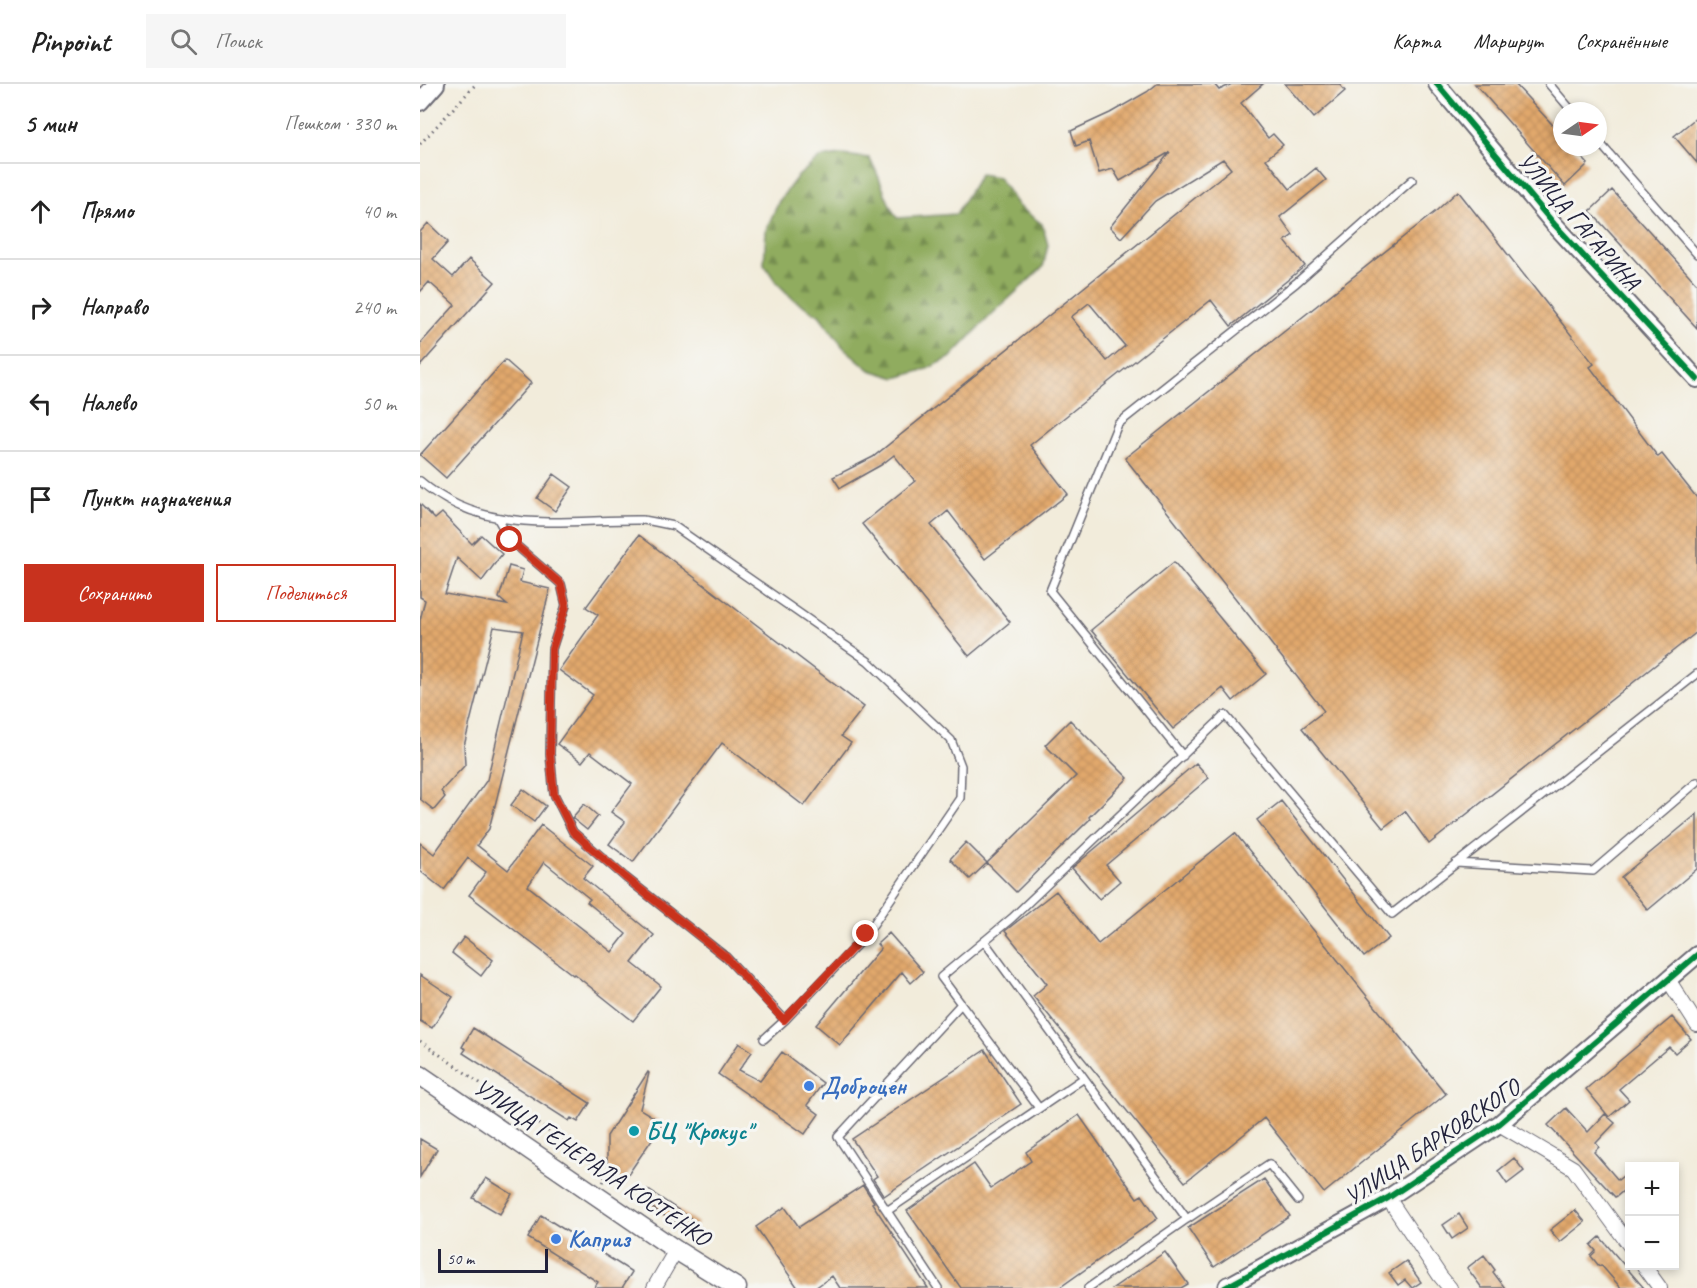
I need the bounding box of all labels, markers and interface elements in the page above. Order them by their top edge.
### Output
search box [146,14,566,68]
text: Pinpoint [30,24,110,59]
icon: search [167,25,200,58]
text: Поиск [215,27,262,55]
text: Карта [1392,28,1441,54]
text: Маршрут [1474,28,1543,54]
text: Сохранённые [1576,28,1667,54]
north arrow [1553,102,1607,156]
text: 5 мин [24,107,76,140]
text: Пешком · 330 m [284,111,396,136]
street label: УЛИЦА ГАГАРИНА [1511,146,1648,297]
icon: ahead [24,195,57,228]
text: Прямо [81,197,133,225]
text: 40 m [362,199,396,224]
icon: right [24,291,57,324]
text: Направо [81,293,148,321]
text: 240 m [353,295,396,320]
icon: left [24,387,57,420]
text: Налево [81,389,137,417]
text: 50 m [362,391,396,416]
icon: arrive [24,483,57,516]
text: Пункт назначения [81,485,230,513]
route start [496,526,522,552]
button: Сохранить [24,564,204,622]
button: Поделиться [216,564,396,622]
route end [852,920,878,946]
place label: Доброцен [821,1071,907,1101]
street label: УЛИЦА БАРКОВСКОГО [1339,1071,1528,1212]
street label: УЛИЦА ГЕНЕРАЛА КОСТЕНКО [468,1072,719,1254]
marker: Доброцен [802,1079,816,1093]
place label: БЦ "Крокус" [646,1116,757,1146]
marker: БЦ "Крокус" [627,1124,641,1138]
map controls [1625,1162,1679,1270]
button: + [1625,1162,1679,1216]
button: − [1625,1216,1679,1270]
place label: Каприз [568,1224,632,1254]
marker: Каприз [549,1232,563,1246]
scale bar [438,1246,548,1274]
text: 50 m [447,1249,474,1269]

